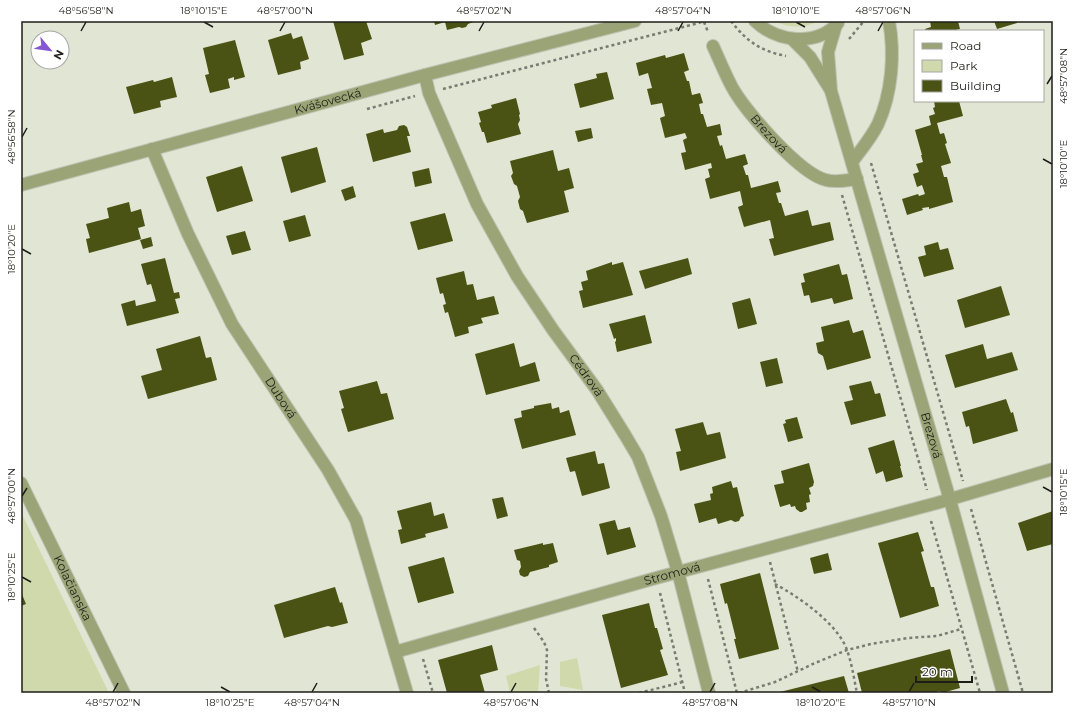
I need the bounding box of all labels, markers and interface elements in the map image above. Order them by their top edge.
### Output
text: 48°56'58"N [58,4,114,17]
text: 18°10'15"E [180,4,228,17]
text: 48°57'00"N [257,4,313,17]
text: 48°57'02"N [456,4,512,17]
text: 48°57'04"N [655,4,711,17]
text: 18°10'10"E [772,4,820,17]
text: 48°57'06"N [855,4,911,17]
north arrow [30,30,70,70]
legend [914,30,1044,102]
text: Road [950,38,981,53]
text: N [50,48,67,62]
text: 48°57'08"N [1057,48,1070,104]
text: Park [950,58,978,73]
text: Building [950,78,1001,93]
street label: Kvášovecká [292,85,363,117]
text: 48°56'58"N [5,109,18,165]
street label: Brezová [747,111,791,156]
text: 18°10'10"E [1057,140,1070,188]
text: 18°10'20"E [5,224,18,274]
street label: Cédrová [566,351,607,399]
street label: Dubová [262,374,300,421]
street label: Brezová [918,410,946,460]
text: 48°57'00"N [5,468,18,524]
text: 18°10'15"E [1057,468,1070,516]
text: 18°10'25"E [5,552,18,601]
street label: Kolačianska [51,553,95,623]
street label: Stromová [642,558,702,588]
scale bar [916,658,972,684]
text: 20 m [922,664,953,679]
text: 48°57'02"N [85,696,141,709]
text: 18°10'25"E [206,696,255,709]
text: 48°57'04"N [284,696,340,709]
text: 48°57'06"N [483,696,539,709]
text: 48°57'08"N [682,696,738,709]
text: 18°10'20"E [796,696,846,709]
text: 48°57'10"N [882,696,936,709]

